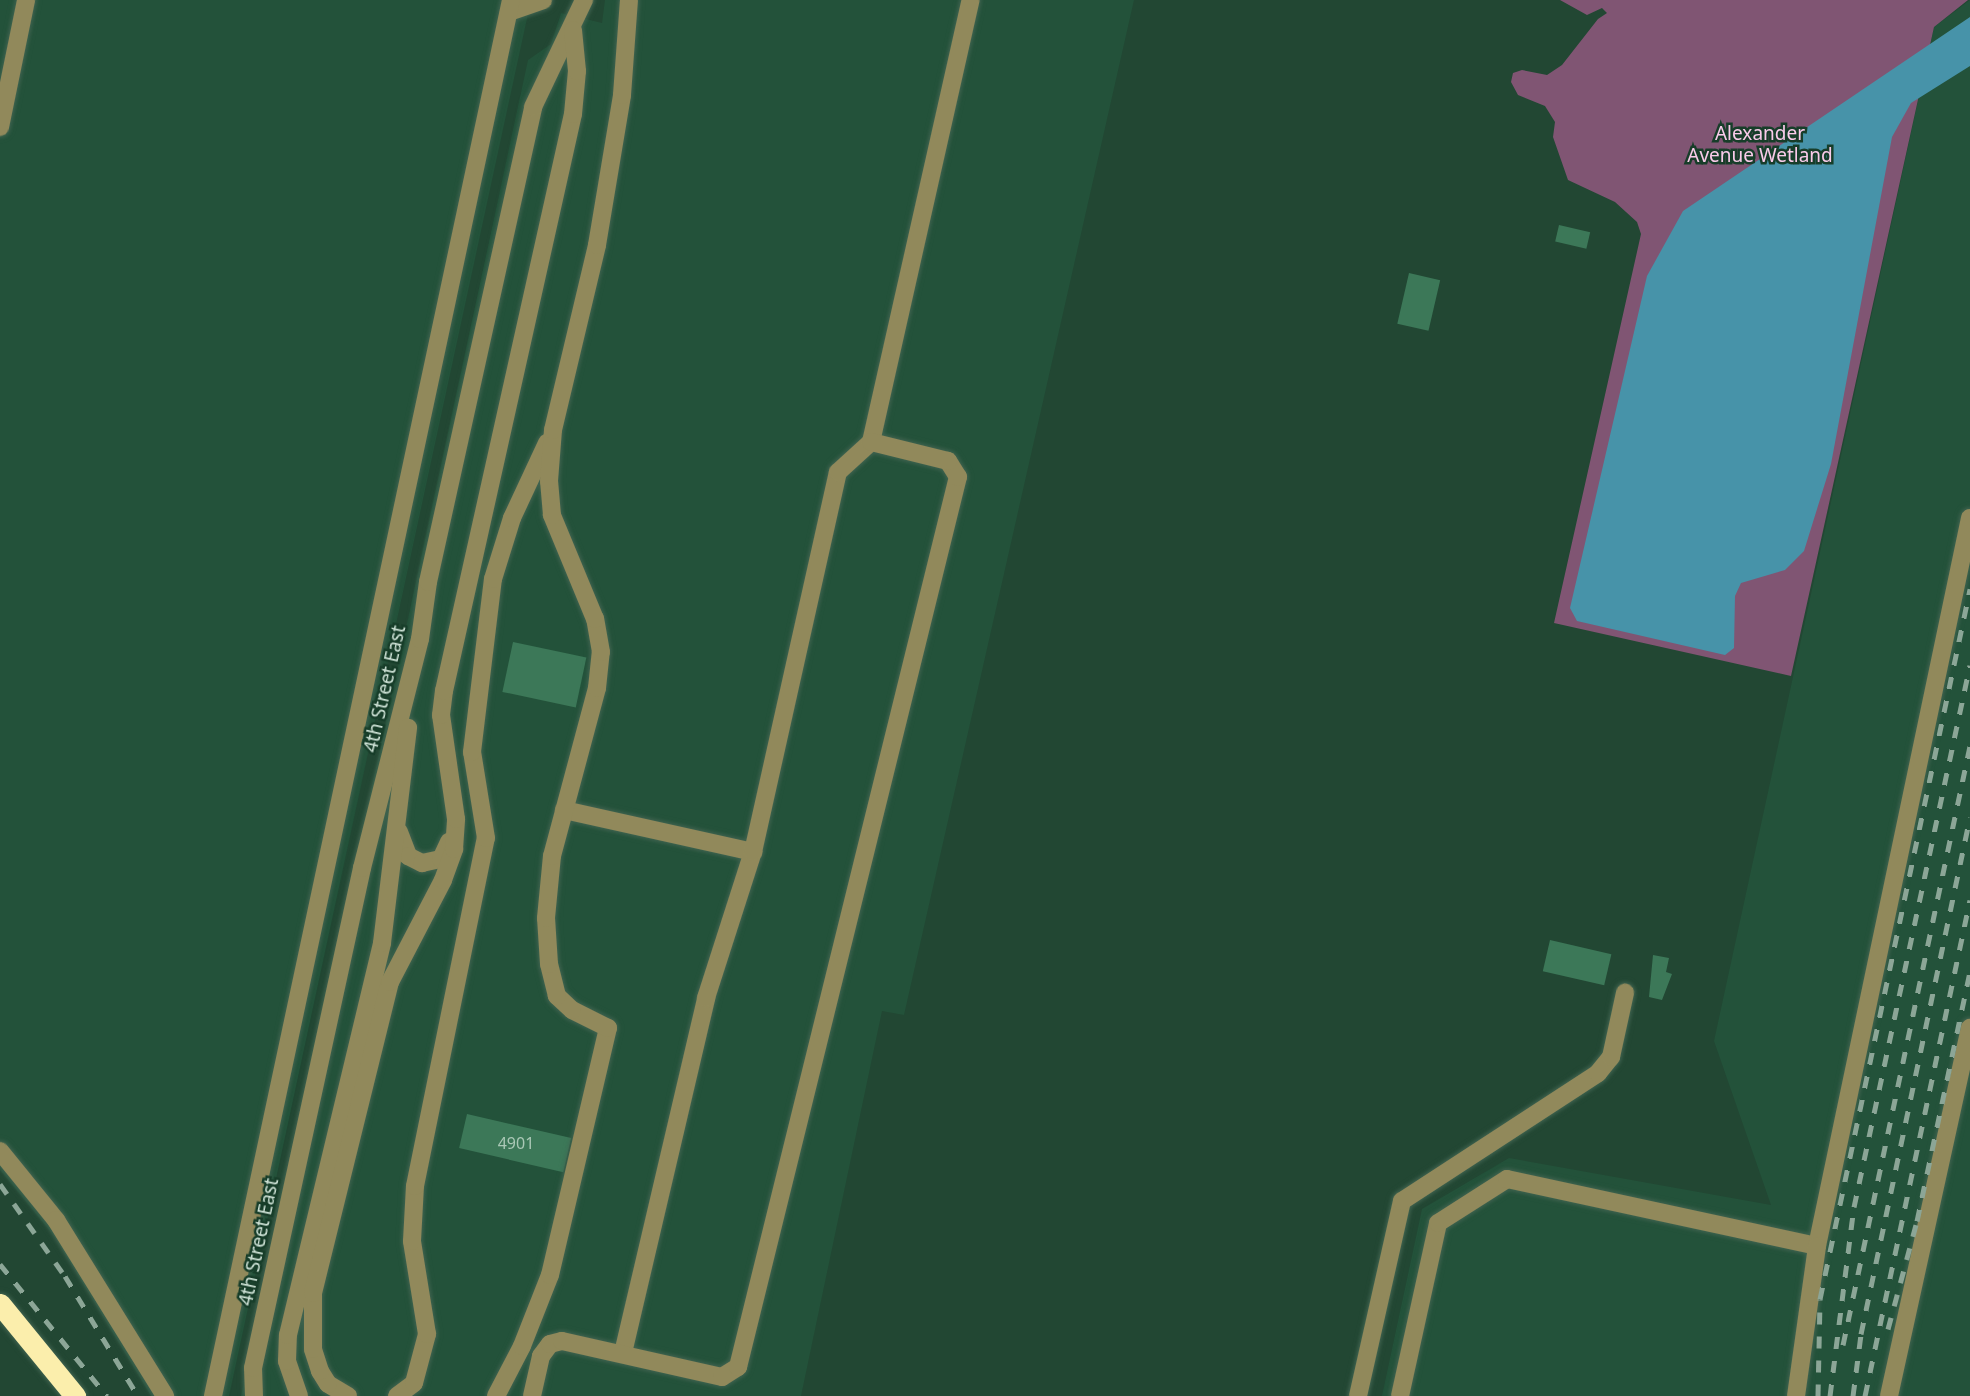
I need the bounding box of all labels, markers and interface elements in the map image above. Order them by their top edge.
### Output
park label: Alexander Avenue Wetland [1687,123,1833,167]
street label: 4th Street East [359,623,411,755]
house number: 4901 [498,1133,534,1153]
street label: 4th Street East [234,1176,284,1308]

